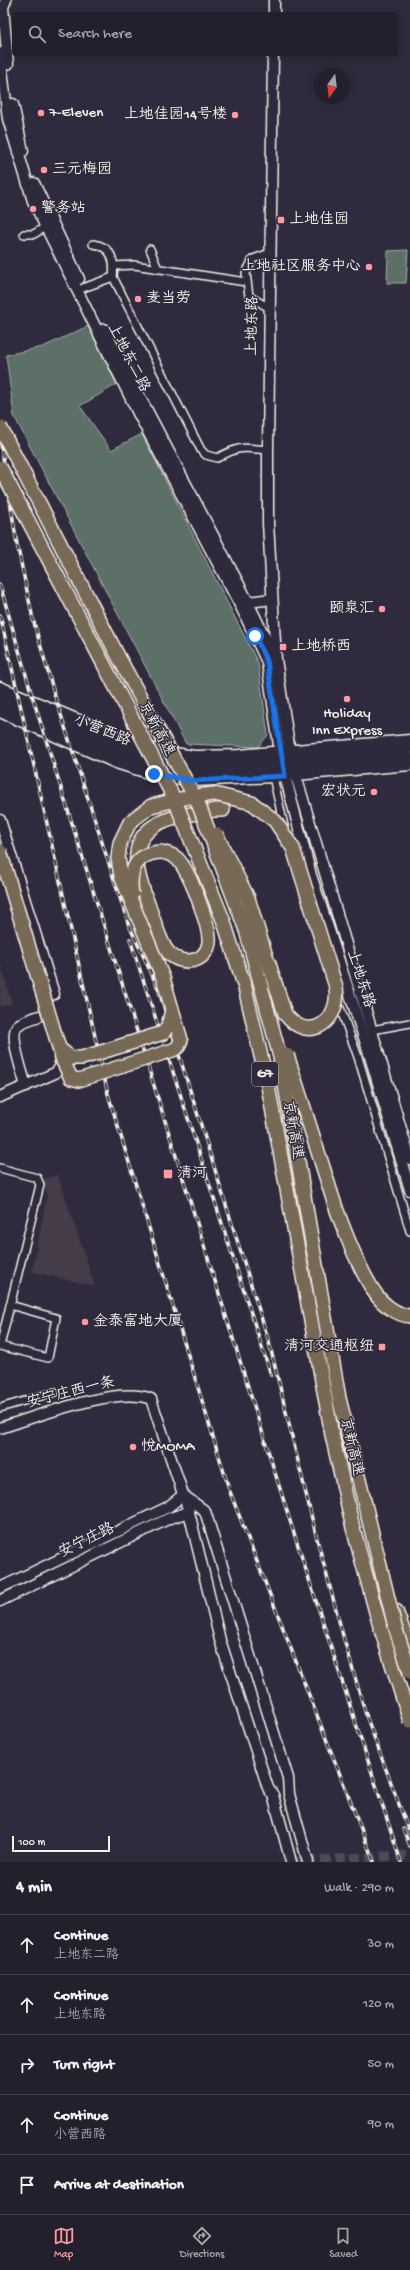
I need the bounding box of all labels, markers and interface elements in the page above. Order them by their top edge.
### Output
search box [12,12,398,56]
icon: search [26,23,48,45]
text: Search here [58,25,132,43]
north arrow [314,68,350,104]
place label: 7-Eleven [48,104,103,122]
place label: 上地佳园14号楼 [124,105,227,124]
marker: 7-Eleven [36,108,46,118]
marker: 上地佳园14号楼 [230,110,240,120]
place label: 三元梅园 [52,160,112,179]
marker: 三元梅园 [39,165,49,175]
place label: 警务站 [41,199,86,218]
marker: 警务站 [28,204,38,214]
place label: 上地佳园 [289,210,349,229]
marker: 上地佳园 [276,215,286,225]
place label: 上地社区服务中心 [241,258,361,276]
marker: 上地社区服务中心 [364,262,374,272]
place label: 麦当劳 [146,290,191,308]
marker: 麦当劳 [133,294,143,304]
street label: 上地东路 [243,296,263,356]
street label: 上地东二路 [103,320,153,396]
place label: 颐泉汇 [329,600,374,618]
marker: 颐泉汇 [377,604,387,614]
route start [246,627,264,645]
place label: 上地桥西 [291,638,351,656]
marker: 上地桥西 [278,642,288,652]
marker: Holiday Inn Express [342,694,352,704]
street label: 京新高速 [134,698,179,760]
place label: Holiday Inn Express [312,705,383,740]
street label: 小营西路 [71,711,133,751]
route end [145,765,163,783]
place label: 宏状元 [321,783,366,801]
marker: 宏状元 [369,787,379,797]
street label: 上地东路 [342,948,378,1010]
road number: G7 [252,1062,278,1086]
street label: 京新高速 [278,1099,307,1161]
place label: 清河 [177,1165,207,1183]
marker: 清河 [162,1168,174,1180]
place label: 金泰富地大厦 [93,1313,183,1331]
marker: 金泰富地大厦 [80,1317,90,1327]
place label: 清河交通枢纽 [284,1338,374,1356]
marker: 清河交通枢纽 [377,1342,387,1352]
street label: 安宁庄西一条 [25,1373,117,1413]
street label: 京新高速 [335,1416,367,1478]
place label: 悦MOMA [141,1438,196,1456]
marker: 悦MOMA [128,1442,138,1452]
street label: 安宁庄路 [56,1520,118,1562]
scale bar [12,1834,110,1853]
text: 100 m [18,1837,45,1849]
text: 4 min [16,1878,52,1898]
text: Walk · 290 m [324,1881,394,1896]
text: Continue [54,1927,108,1945]
icon: ahead [16,1934,38,1956]
text: 30 m [368,1937,394,1952]
text: 上地东二路 [54,1948,119,1963]
text: Continue [54,1987,108,2005]
icon: ahead [16,1994,38,2016]
text: 120 m [363,1997,394,2012]
text: 上地东路 [54,2008,106,2023]
icon: right [16,2054,38,2076]
text: Turn right [54,2056,114,2074]
text: 50 m [367,2057,394,2072]
text: Continue [54,2107,108,2125]
icon: ahead [16,2114,38,2136]
text: 90 m [368,2117,394,2132]
text: 小营西路 [54,2128,106,2143]
icon: arrive [16,2174,38,2196]
text: Arrive at destination [54,2176,184,2194]
tab: Map [53,2225,75,2261]
tab: Directions [180,2225,224,2261]
tab: Saved [329,2225,357,2261]

